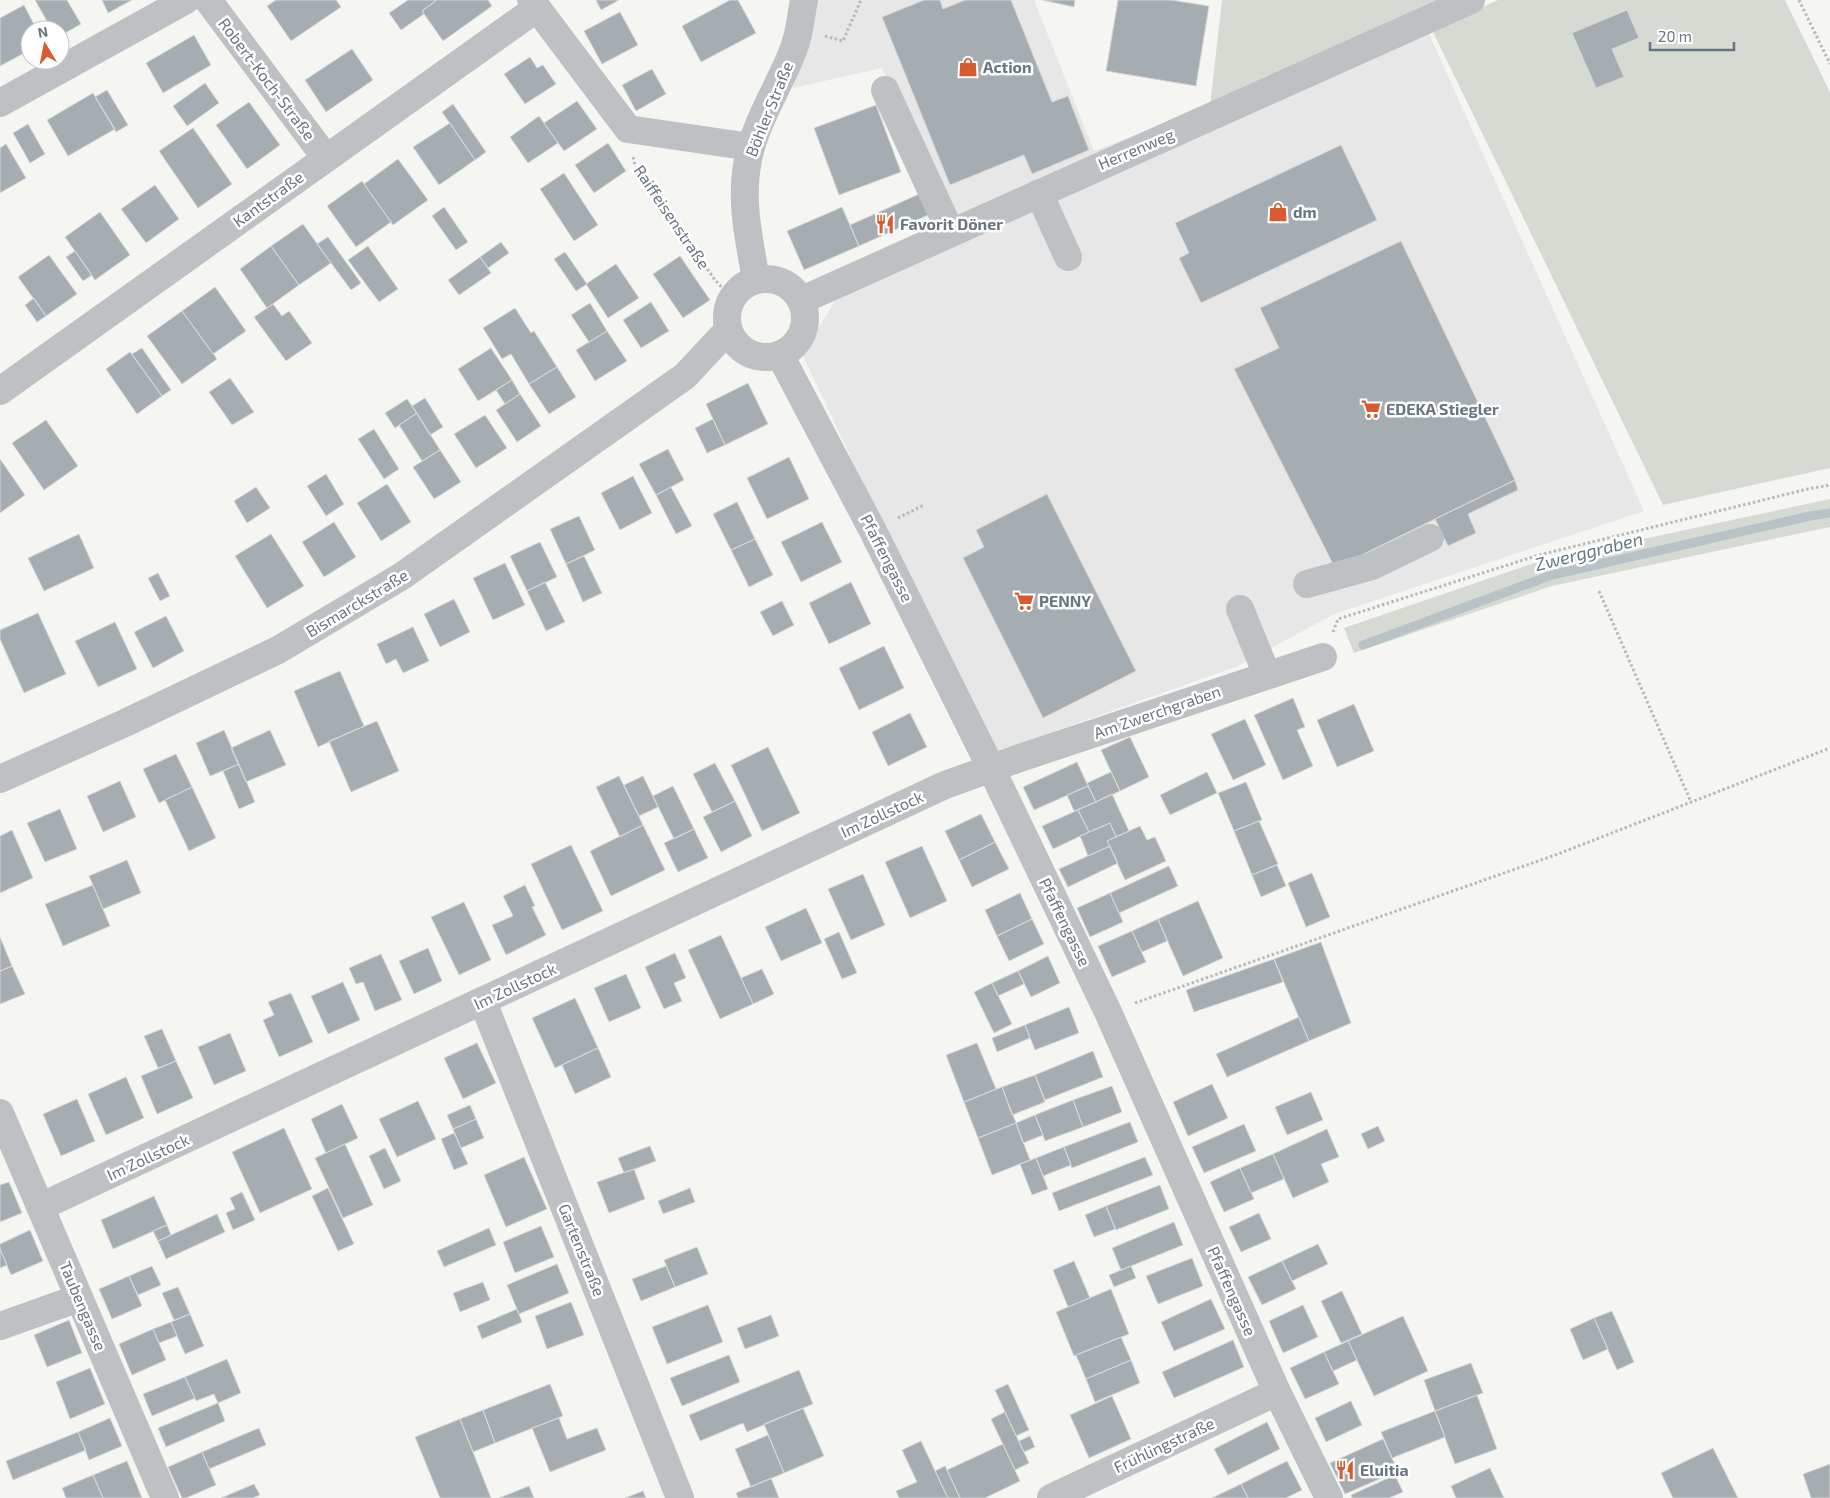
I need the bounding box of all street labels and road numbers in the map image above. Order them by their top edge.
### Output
street label: Robert-Koch-Straße [215,14,320,144]
street label: Böhler Straße [741,58,796,159]
street label: Herrenweg [1095,124,1177,173]
street label: Raiffeisenstraße [631,161,714,272]
street label: Kantstraße [229,167,307,231]
street label: Pfaffengasse [857,511,918,605]
street label: Bismarckstraße [302,565,411,641]
street label: Am Zwerchgraben [1091,681,1223,742]
street label: Im Zollstock [838,786,926,841]
street label: Pfaffengasse [1036,875,1095,969]
street label: Im Zollstock [471,958,559,1013]
street label: Im Zollstock [104,1129,192,1184]
street label: Gartenstraße [555,1201,610,1299]
street label: Pfaffengasse [1204,1243,1261,1338]
street label: Taubengasse [56,1258,111,1353]
street label: Frühlingstraße [1110,1413,1217,1476]

